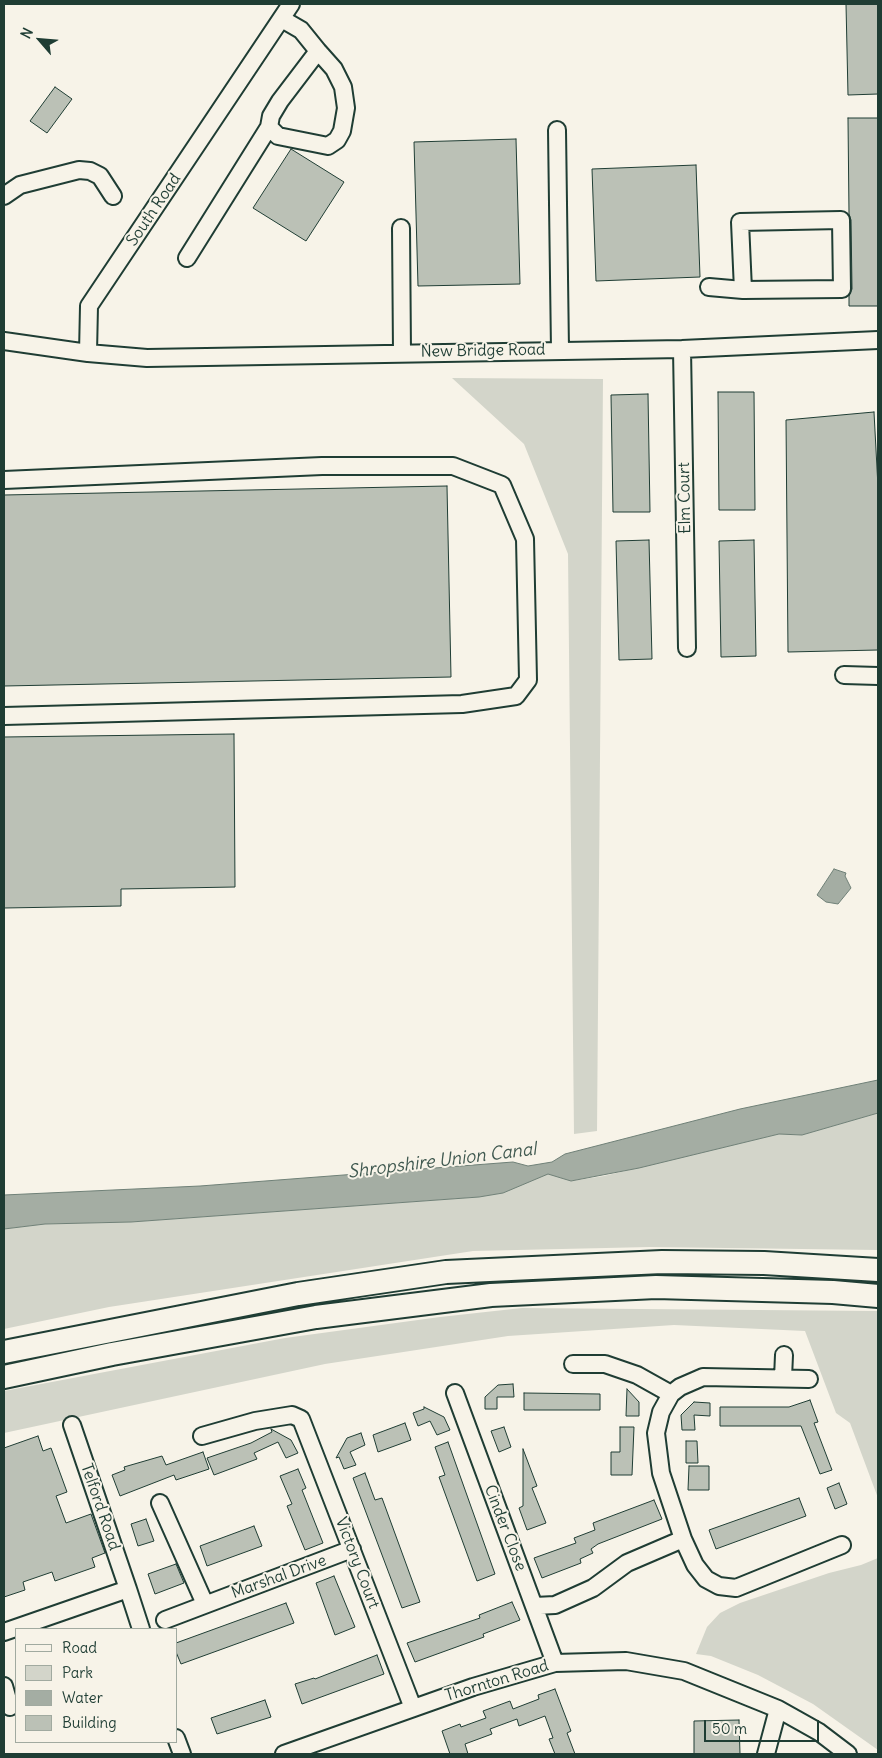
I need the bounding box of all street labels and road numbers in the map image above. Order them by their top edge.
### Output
street label: South Road [123,170,185,250]
street label: New Bridge Road [420,340,546,362]
street label: Elm Court [675,462,695,534]
street label: Telford Road [76,1461,124,1553]
street label: Cinder Close [480,1482,530,1574]
street label: Victory Court [331,1515,383,1611]
street label: Marshal Drive [229,1551,329,1603]
street label: Thornton Road [443,1656,551,1706]

